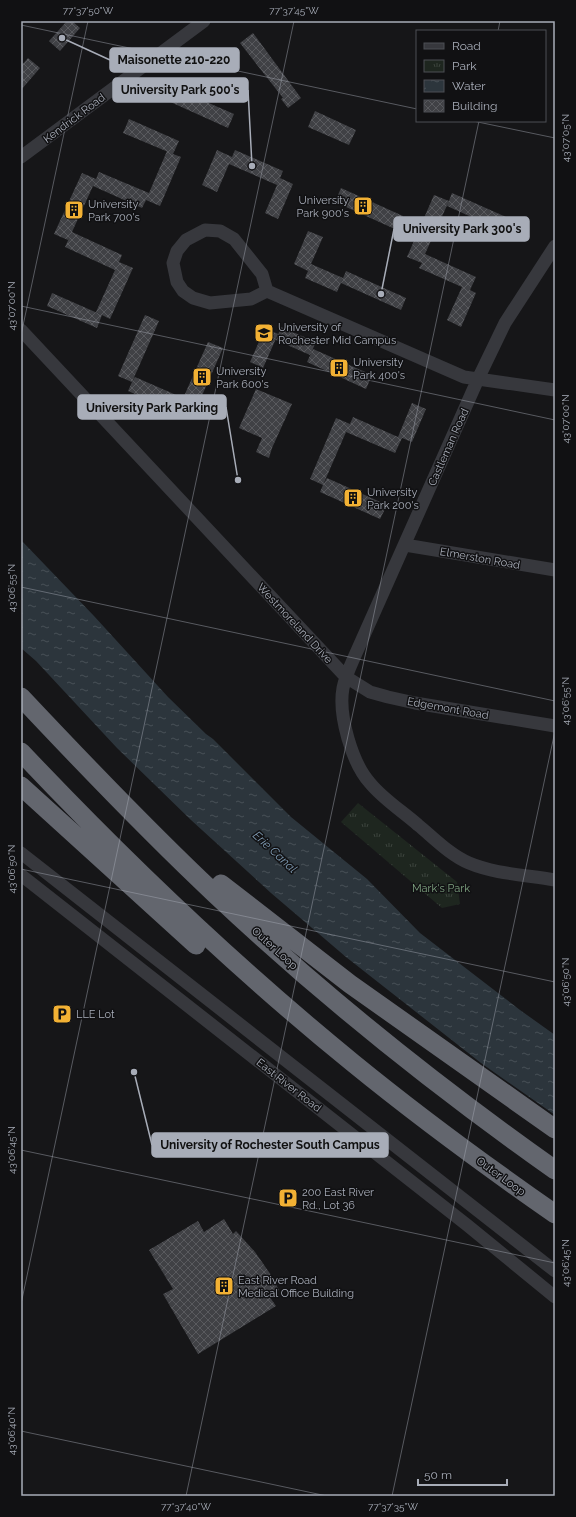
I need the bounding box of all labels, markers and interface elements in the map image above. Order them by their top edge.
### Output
text: 77°37'50"W [63,5,114,16]
text: 77°37'45"W [269,5,319,16]
legend [416,30,546,122]
text: Road [452,39,481,53]
callout: Maisonette 210-220 [110,48,239,72]
text: Maisonette 210-220 [118,53,231,67]
text: Park [452,59,477,73]
callout: University Park 500's [113,78,248,102]
text: Water [452,79,486,93]
text: University Park 500's [121,83,239,97]
street label: Kendrick Road [41,91,108,146]
text: Building [452,99,498,113]
text: 43°07'05"N [560,114,571,162]
place label: University Park 900's [296,194,349,220]
building icon: University Park 900's [352,195,374,217]
place label: University Park 700's [88,198,140,224]
building icon: University Park 700's [63,199,85,221]
callout: University Park 300's [394,217,529,241]
text: University Park 300's [403,222,521,236]
text: 43°07'00"N [6,281,17,331]
place label: University of Rochester Mid Campus [278,321,396,347]
school or university icon: University of Rochester Mid Campus [253,322,275,344]
place label: University Park 400's [353,356,405,382]
building icon: University Park 400's [328,357,350,379]
place label: University Park 600's [216,365,269,391]
building icon: University Park 600's [191,366,213,388]
text: 43°07'00"N [560,394,571,444]
callout: University Park Parking [78,395,226,419]
text: University Park Parking [86,401,218,415]
street label: Castleman Road [425,406,471,488]
place label: University Park 200's [367,486,419,512]
building icon: University Park 200's [342,487,364,509]
street label: Elmerston Road [439,545,521,572]
text: 43°06'55"N [6,564,17,612]
street label: Westmoreland Drive [254,581,335,666]
text: 43°06'55"N [560,677,571,725]
street label: Edgemont Road [406,695,490,722]
water label: Erie Canal [250,828,300,876]
text: 43°06'50"N [6,844,17,894]
park label: Mark's Park [412,882,470,895]
street label: Outer Loop [249,924,301,973]
text: 43°06'50"N [560,957,571,1007]
parking icon: LLE Lot [51,1003,73,1025]
place label: LLE Lot [76,1008,115,1021]
street label: East River Road [254,1056,324,1115]
text: 43°06'45"N [6,1126,17,1174]
callout: University of Rochester South Campus [152,1133,388,1157]
text: University of Rochester South Campus [160,1138,380,1152]
street label: Outer Loop [474,1154,528,1199]
place label: 200 East River Rd., Lot 36 [302,1186,374,1212]
parking icon: 200 East River Rd., Lot 36 [277,1187,299,1209]
text: 43°06'45"N [560,1239,571,1287]
place label: East River Road Medical Office Building [238,1274,354,1300]
building icon: East River Road Medical Office Building [213,1275,235,1297]
text: 43°06'40"N [6,1407,17,1455]
scale bar [418,1461,507,1487]
text: 50 m [424,1468,452,1482]
text: 77°37'40"W [161,1501,212,1512]
text: 77°37'35"W [368,1501,418,1512]

